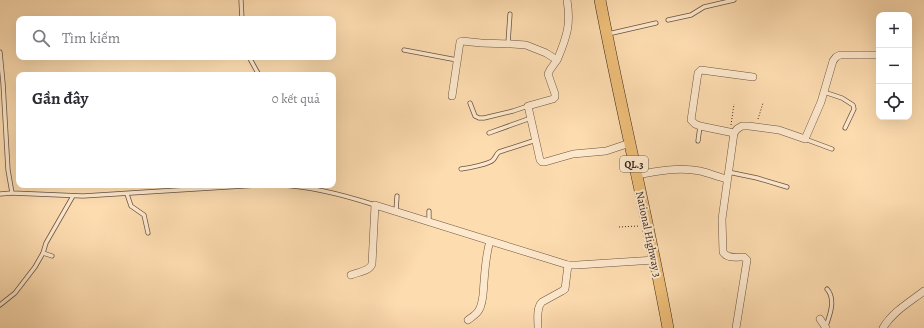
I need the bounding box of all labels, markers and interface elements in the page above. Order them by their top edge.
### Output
map controls [876,12,912,120]
button: + [876,12,912,48]
search box [16,16,336,60]
icon: search [30,27,52,49]
text: Tìm kiếm [62,28,120,48]
button: − [876,48,912,84]
button: locate [876,84,912,120]
text: Gần đây [32,87,89,110]
text: 0 kết quả [272,90,320,107]
road number: QL.3 [620,156,648,172]
street label: National Highway 3 [632,190,665,279]

